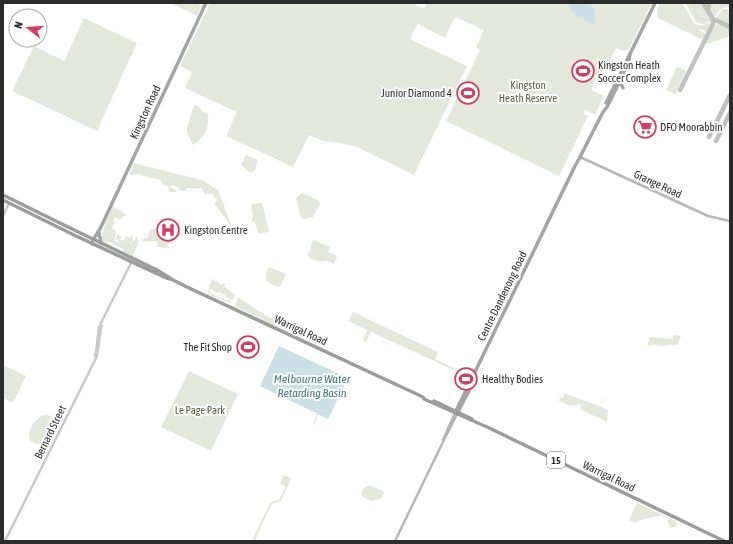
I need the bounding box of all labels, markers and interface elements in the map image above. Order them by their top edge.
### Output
north arrow [8,8,48,48]
text: N [12,20,25,30]
sports icon: Kingston Heath Soccer Complex [570,58,596,84]
place label: Kingston Heath Soccer Complex [598,59,662,84]
park label: Kingston Heath Reserve [499,79,557,104]
sports icon: Junior Diamond 4 [455,80,481,106]
street label: Kingston Road [127,83,163,141]
place label: Junior Diamond 4 [381,87,452,99]
supermarket icon: DFO Moorabbin [632,114,658,140]
place label: DFO Moorabbin [660,121,723,133]
street label: Grange Road [632,168,684,200]
hospital icon: Kingston Centre [155,217,181,243]
place label: Kingston Centre [184,224,248,236]
street label: Centre Dandenong Road [475,249,529,343]
street label: Warrigal Road [273,313,329,347]
sports icon: The Fit Shop [235,334,261,360]
place label: The Fit Shop [184,341,232,353]
sports icon: Healthy Bodies [453,366,479,392]
water label: Melbourne Water Retarding Basin [274,372,351,400]
place label: Healthy Bodies [482,373,543,385]
street label: Bernard Street [32,403,68,461]
park label: Le Page Park [175,404,225,416]
road number: 15 [547,452,565,468]
street label: Warrigal Road [581,458,637,494]

